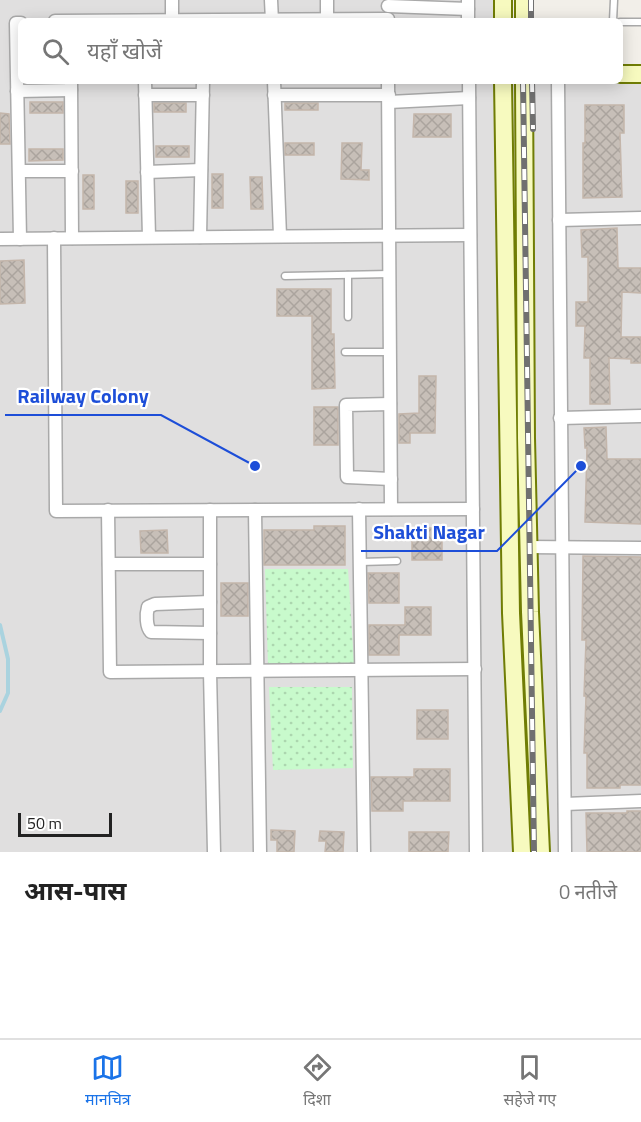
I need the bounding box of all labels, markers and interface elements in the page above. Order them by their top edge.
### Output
search box [18,18,623,84]
text: यहाँ खोजें [87,34,162,68]
icon: search [39,35,72,68]
callout: Railway Colony [5,377,161,415]
text: Railway Colony [17,380,149,411]
callout: Shakti Nagar [361,513,497,551]
text: Shakti Nagar [373,516,485,547]
scale bar [18,810,112,838]
text: 50 m [27,811,62,835]
text: आस-पास [24,871,126,910]
text: 0 नतीजे [559,876,617,907]
tab: मानचित्र [85,1051,131,1112]
tab: दिशा [301,1051,334,1112]
tab: सहेजे गए [503,1051,556,1112]

